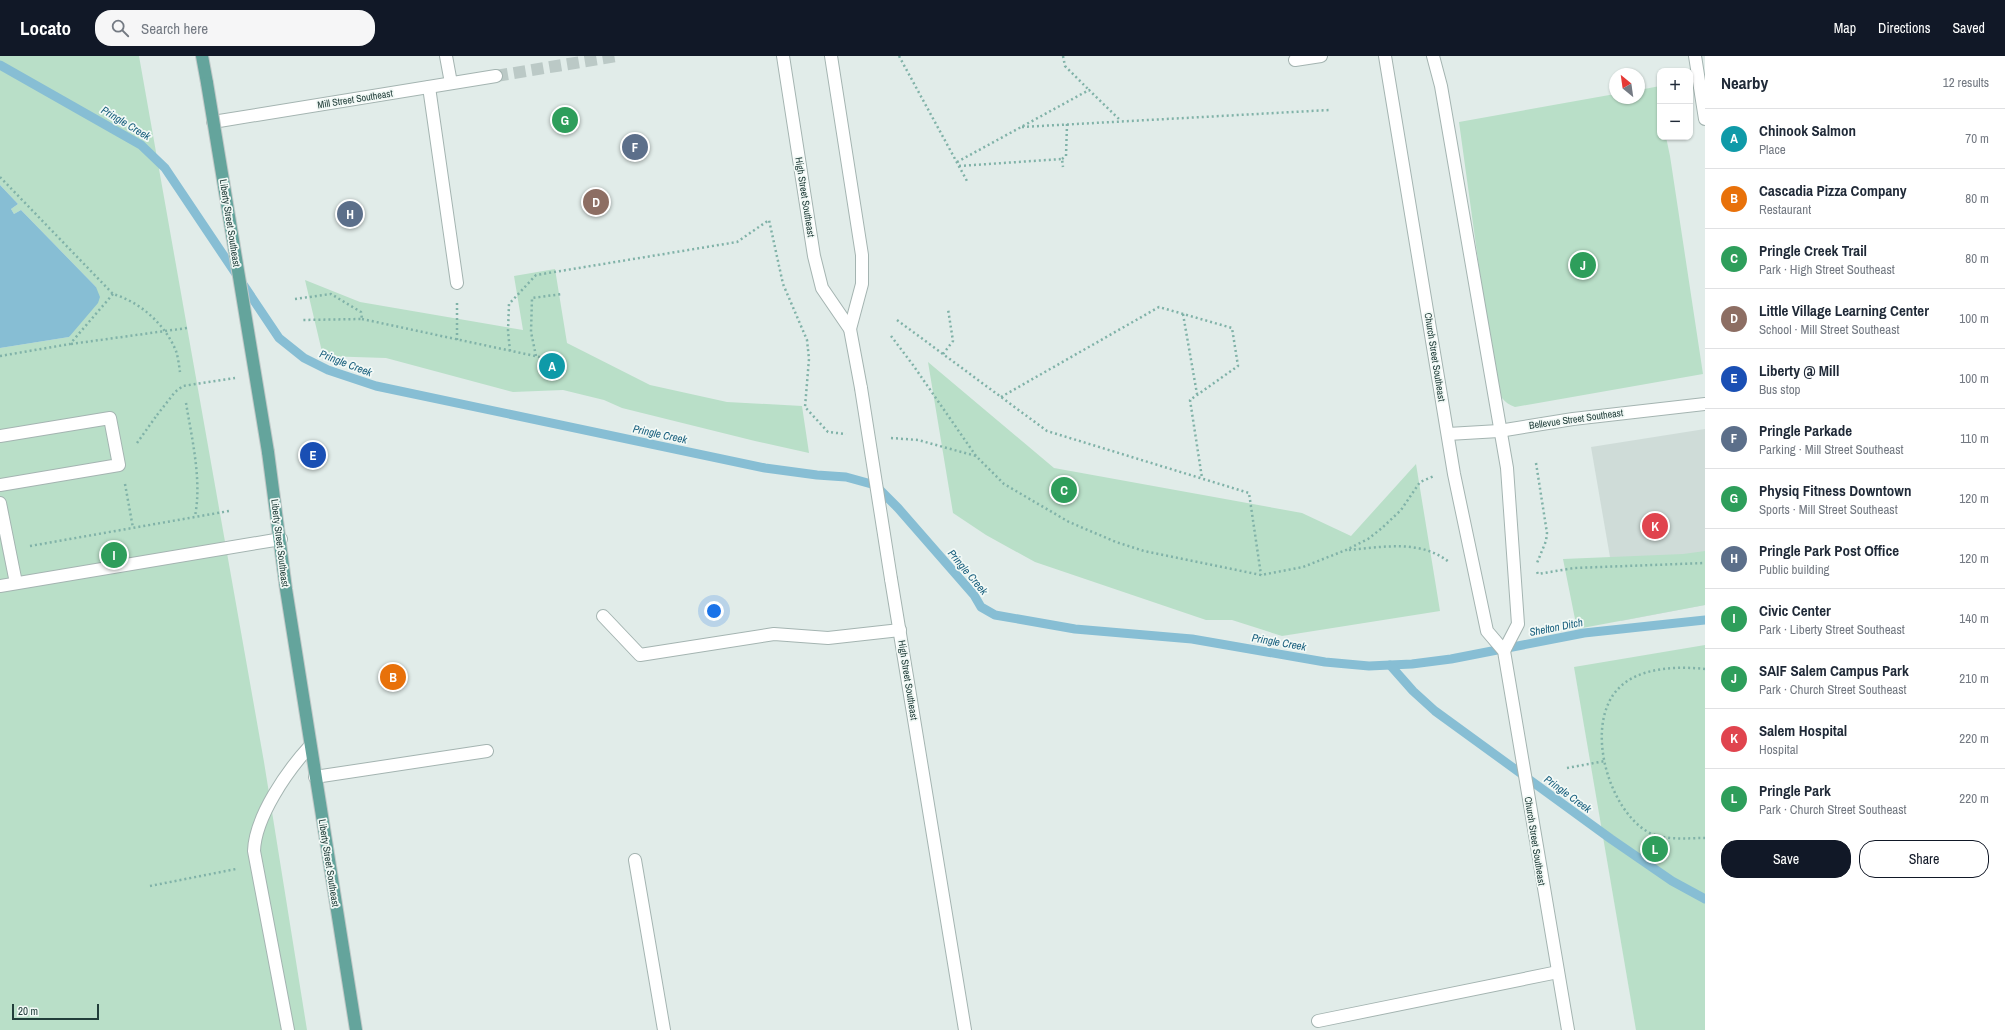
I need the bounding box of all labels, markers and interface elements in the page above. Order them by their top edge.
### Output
search box [95,10,375,46]
text: Locato [20,15,71,41]
icon: search [109,17,131,39]
text: Search here [141,18,208,39]
text: Map [1834,19,1856,37]
text: Directions [1878,19,1930,37]
text: Saved [1952,19,1985,37]
north arrow [1609,68,1645,104]
map controls [1657,68,1693,140]
button: + [1657,68,1693,104]
text: Nearby [1721,71,1768,94]
text: 12 results [1943,74,1989,91]
street label: Mill Street Southeast [316,87,394,111]
water label: Pringle Creek [99,103,154,143]
button: − [1657,104,1693,140]
pin: G [552,105,578,135]
text: Chinook Salmon [1759,120,1856,141]
text: A [1730,130,1738,147]
text: 70 m [1965,130,1989,147]
pin: F [622,132,648,162]
text: Place [1759,141,1786,158]
street label: High Street Southeast [792,156,818,239]
street label: Liberty Street Southeast [217,178,243,268]
text: Cascadia Pizza Company [1759,180,1907,201]
pin: D [583,187,609,217]
text: B [1730,190,1738,207]
text: 80 m [1965,190,1989,207]
pin: H [337,199,363,229]
text: Restaurant [1759,201,1811,218]
text: Pringle Creek Trail [1759,240,1867,261]
pin: J [1570,250,1596,280]
text: C [1730,250,1738,267]
text: 80 m [1965,250,1989,267]
text: Park · High Street Southeast [1759,261,1895,278]
text: Little Village Learning Center [1759,300,1929,321]
text: D [1730,310,1738,327]
text: 100 m [1959,310,1989,327]
street label: Church Street Southeast [1422,312,1449,403]
text: School · Mill Street Southeast [1759,321,1899,338]
water label: Pringle Creek [318,347,375,380]
pin: A [539,351,565,381]
text: Liberty @ Mill [1759,360,1839,381]
text: E [1730,370,1738,387]
text: 100 m [1959,370,1989,387]
text: Bus stop [1759,381,1800,398]
street label: Bellevue Street Southeast [1528,406,1625,432]
text: Pringle Parkade [1759,420,1852,441]
water label: Pringle Creek [632,421,689,447]
text: F [1731,430,1737,447]
text: 110 m [1960,430,1989,447]
pin: E [300,440,326,470]
text: Parking · Mill Street Southeast [1759,441,1904,458]
pin: C [1051,475,1077,505]
text: Physiq Fitness Downtown [1759,480,1911,501]
text: G [1730,490,1738,507]
text: 120 m [1959,490,1989,507]
street label: Liberty Street Southeast [268,498,292,588]
text: Sports · Mill Street Southeast [1759,501,1898,518]
pin: K [1642,511,1668,541]
pin: I [101,540,127,570]
text: Pringle Park Post Office [1759,540,1899,561]
water label: Pringle Creek [945,546,991,598]
text: H [1730,550,1738,567]
text: 120 m [1959,550,1989,567]
text: Public building [1759,561,1830,578]
text: Civic Center [1759,600,1831,621]
your location [704,601,724,621]
text: I [1733,610,1735,627]
text: 140 m [1959,610,1989,627]
water label: Shelton Ditch [1528,615,1584,639]
text: Park · Liberty Street Southeast [1759,621,1905,638]
water label: Pringle Creek [1251,630,1308,654]
street label: High Street Southeast [895,639,921,722]
text: SAIF Salem Campus Park [1759,660,1909,681]
pin: B [380,662,406,692]
text: J [1731,670,1737,687]
text: 210 m [1959,670,1989,687]
text: Park · Church Street Southeast [1759,681,1907,698]
text: Salem Hospital [1759,720,1847,741]
text: K [1730,730,1738,747]
text: 220 m [1959,730,1989,747]
text: Hospital [1759,741,1798,758]
water label: Pringle Creek [1542,772,1595,816]
text: Pringle Park [1759,780,1831,801]
text: L [1731,790,1737,807]
text: 220 m [1959,790,1989,807]
street label: Church Street Southeast [1522,796,1549,887]
text: Park · Church Street Southeast [1759,801,1907,818]
street label: Liberty Street Southeast [316,818,342,908]
pin: L [1642,834,1668,864]
button: Save [1721,840,1851,878]
button: Share [1859,840,1989,878]
scale bar [12,1002,99,1021]
text: 20 m [18,1004,38,1018]

